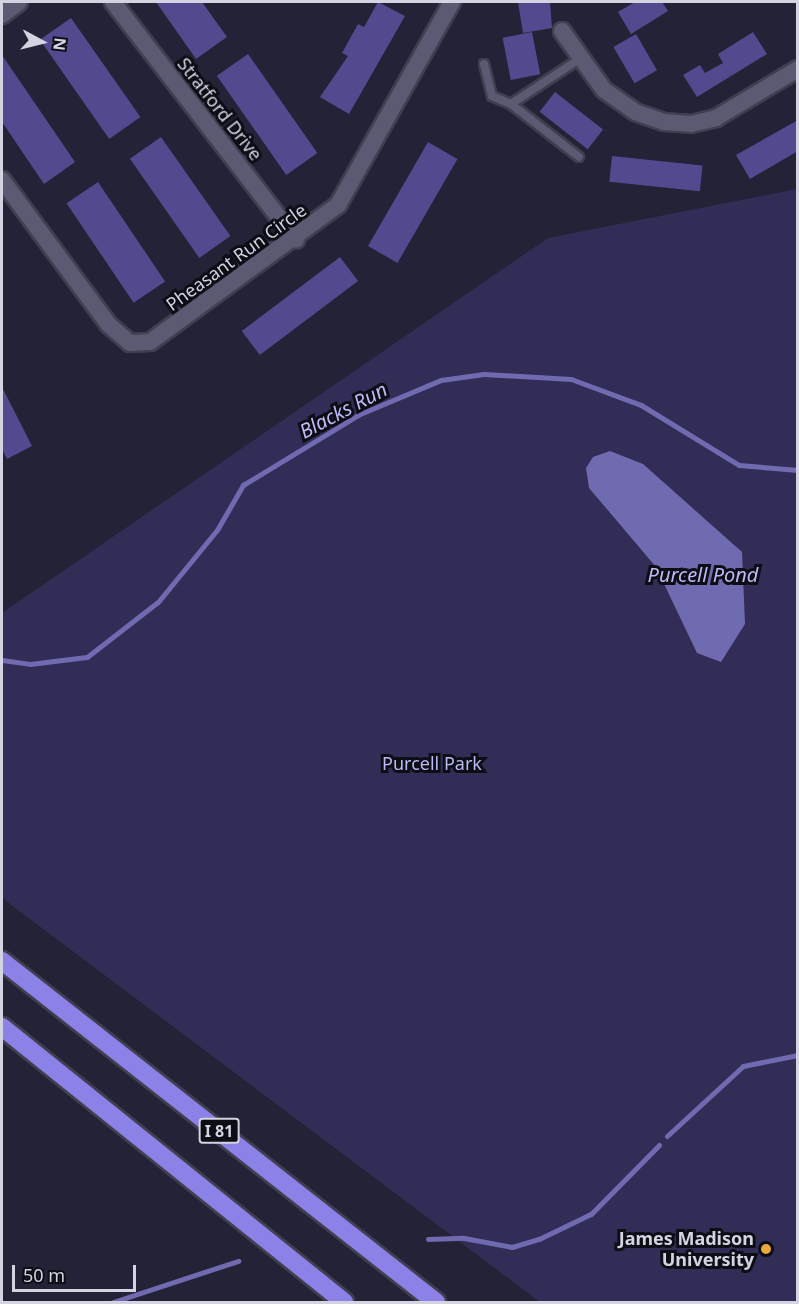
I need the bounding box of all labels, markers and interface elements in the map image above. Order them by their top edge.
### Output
north arrow [12,12,72,72]
text: N [48,36,72,52]
street label: Stratford Drive [173,53,267,165]
street label: Pheasant Run Circle [162,199,310,315]
water label: Blacks Run [295,377,391,443]
water label: Purcell Pond [648,562,758,586]
park label: Purcell Park [382,752,482,774]
road number: I 81 [198,1118,240,1144]
place label: James Madison University [619,1228,754,1270]
marker: James Madison University [759,1242,773,1256]
scale bar [15,1253,140,1291]
text: 50 m [23,1263,65,1287]

